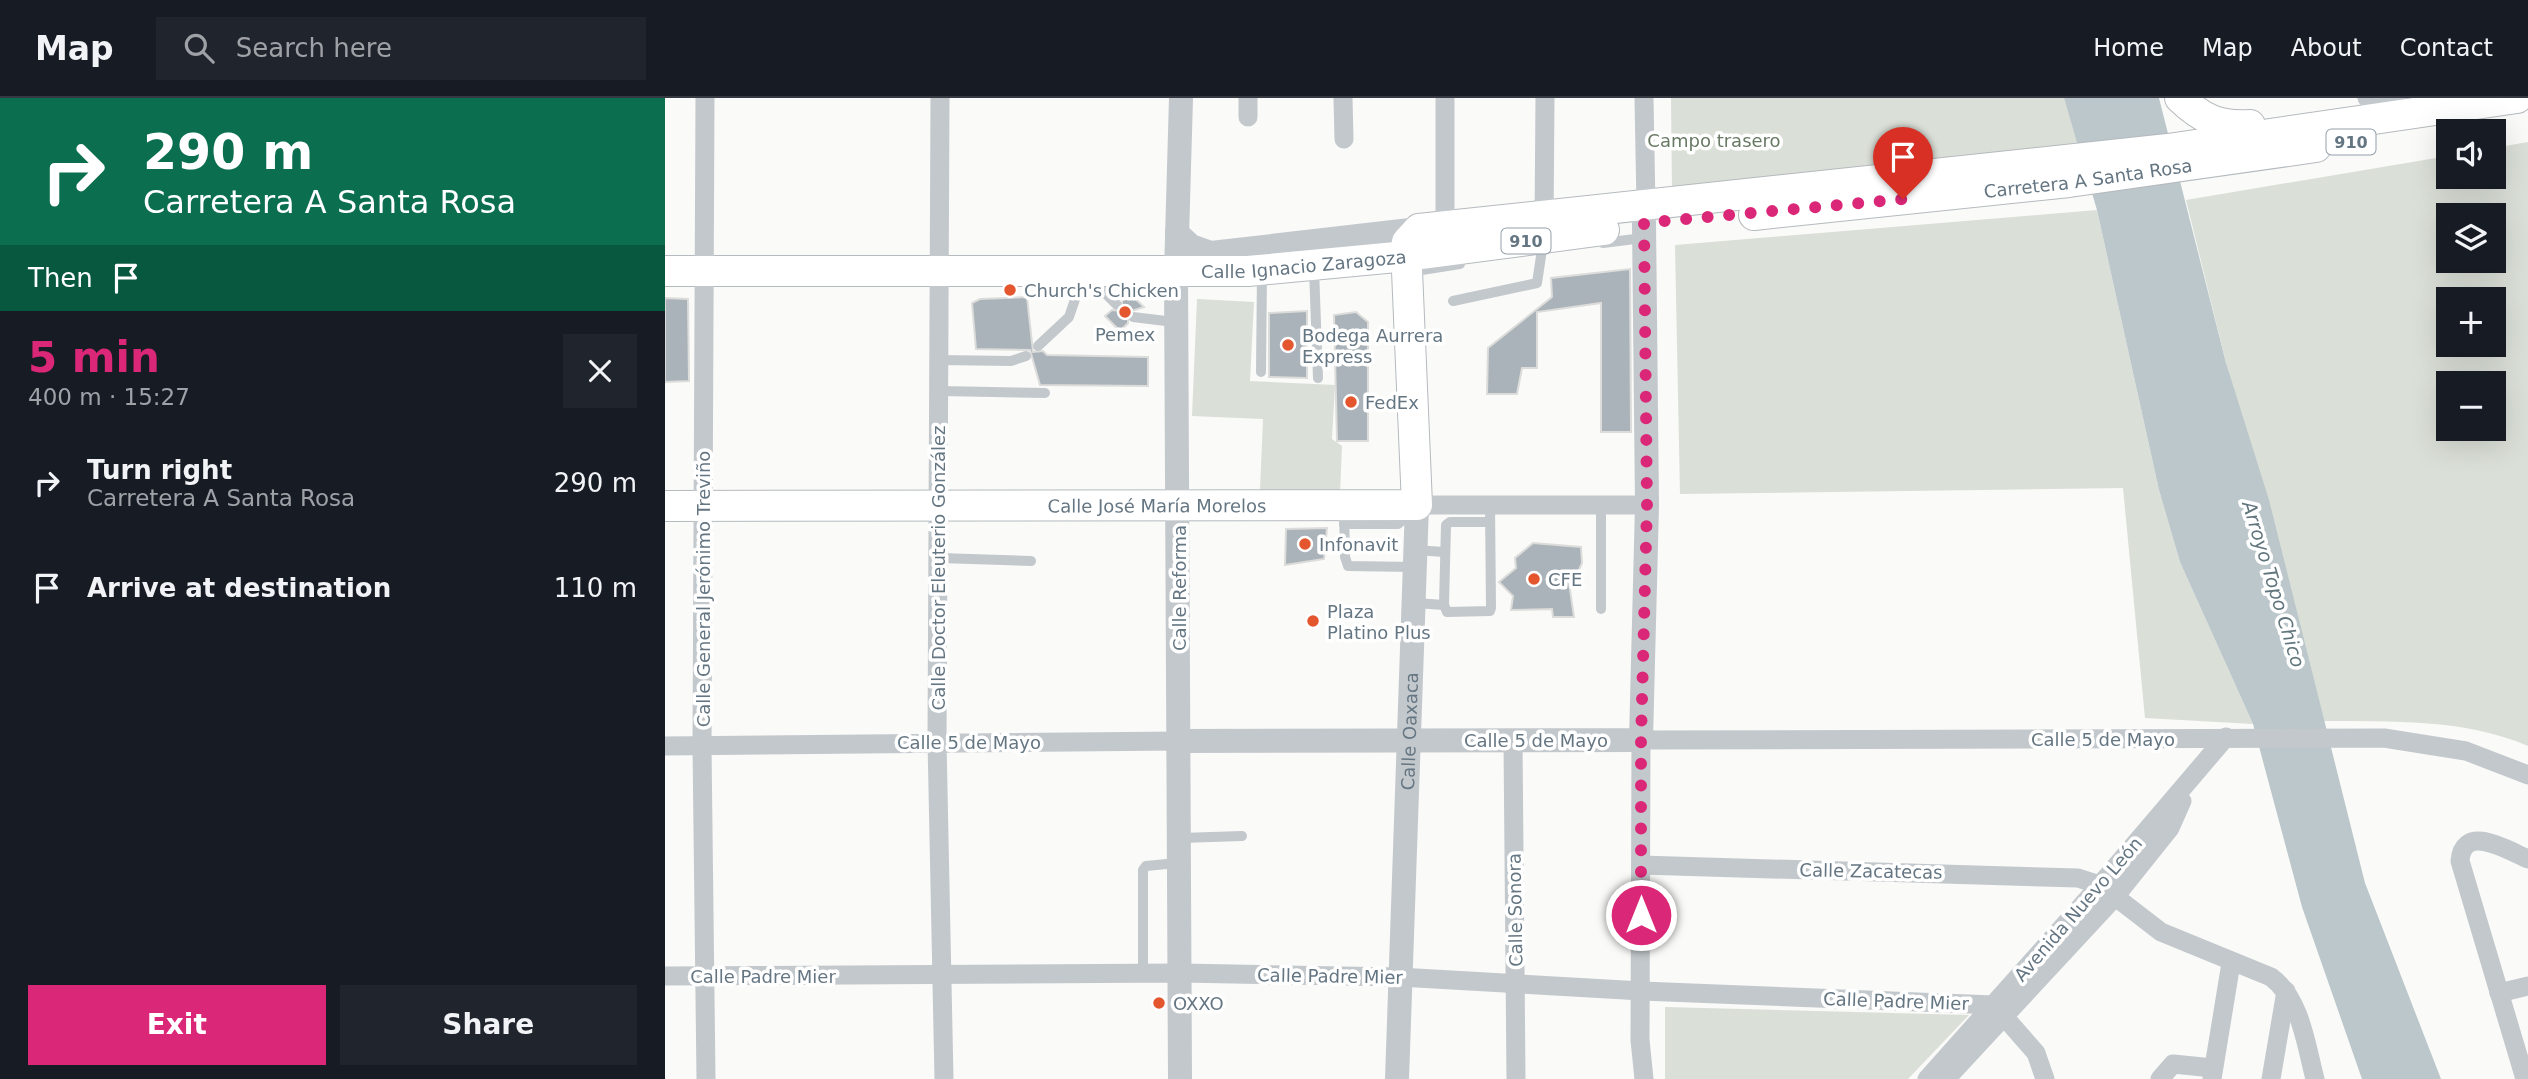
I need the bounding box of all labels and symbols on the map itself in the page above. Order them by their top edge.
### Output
pin [1873,127,1933,199]
park label: Campo trasero [1647,130,1781,151]
road number: 910 [2327,130,2375,154]
street label: Carretera A Santa Rosa [1983,154,2194,201]
road number: 910 [1501,228,1551,253]
street label: Calle Ignacio Zaragoza [1201,246,1407,282]
place label: Church's Chicken [1024,280,1179,301]
marker: Church's Chicken [1002,282,1018,298]
marker: Pemex [1117,304,1133,320]
place label: Pemex [1095,324,1155,345]
place label: Bodega Aurrera Express [1302,325,1443,367]
marker: Bodega Aurrera Express [1280,337,1296,353]
place label: FedEx [1365,392,1419,413]
marker: FedEx [1343,394,1359,410]
street label: Calle Doctor Eleuterio González [928,426,949,710]
street label: Calle General Jerónimo Treviño [693,451,714,727]
street label: Calle José María Morelos [1048,495,1266,516]
water label: Arroyo Topo Chico [2238,496,2310,670]
street label: Calle Reforma [1169,525,1190,651]
place label: Infonavit [1319,534,1398,555]
marker: Infonavit [1297,536,1313,552]
place label: CFE [1548,569,1582,590]
marker: CFE [1526,571,1542,587]
place label: Plaza Platino Plus [1327,601,1431,643]
marker: Plaza Platino Plus [1305,613,1321,629]
street label: Calle Oaxaca [1397,672,1422,791]
street label: Calle 5 de Mayo [2031,729,2175,750]
street label: Calle 5 de Mayo [1464,730,1608,751]
street label: Calle 5 de Mayo [897,732,1041,753]
street label: Avenida Nuevo León [2010,833,2146,985]
street label: Calle Sonora [1504,853,1526,967]
street label: Calle Zacatecas [1799,859,1943,883]
position arrow [1604,878,1678,952]
street label: Calle Padre Mier [1257,964,1404,988]
street label: Calle Padre Mier [690,966,836,987]
street label: Calle Padre Mier [1823,988,1970,1014]
place label: OXXO [1173,993,1224,1014]
marker: OXXO [1151,995,1167,1011]

